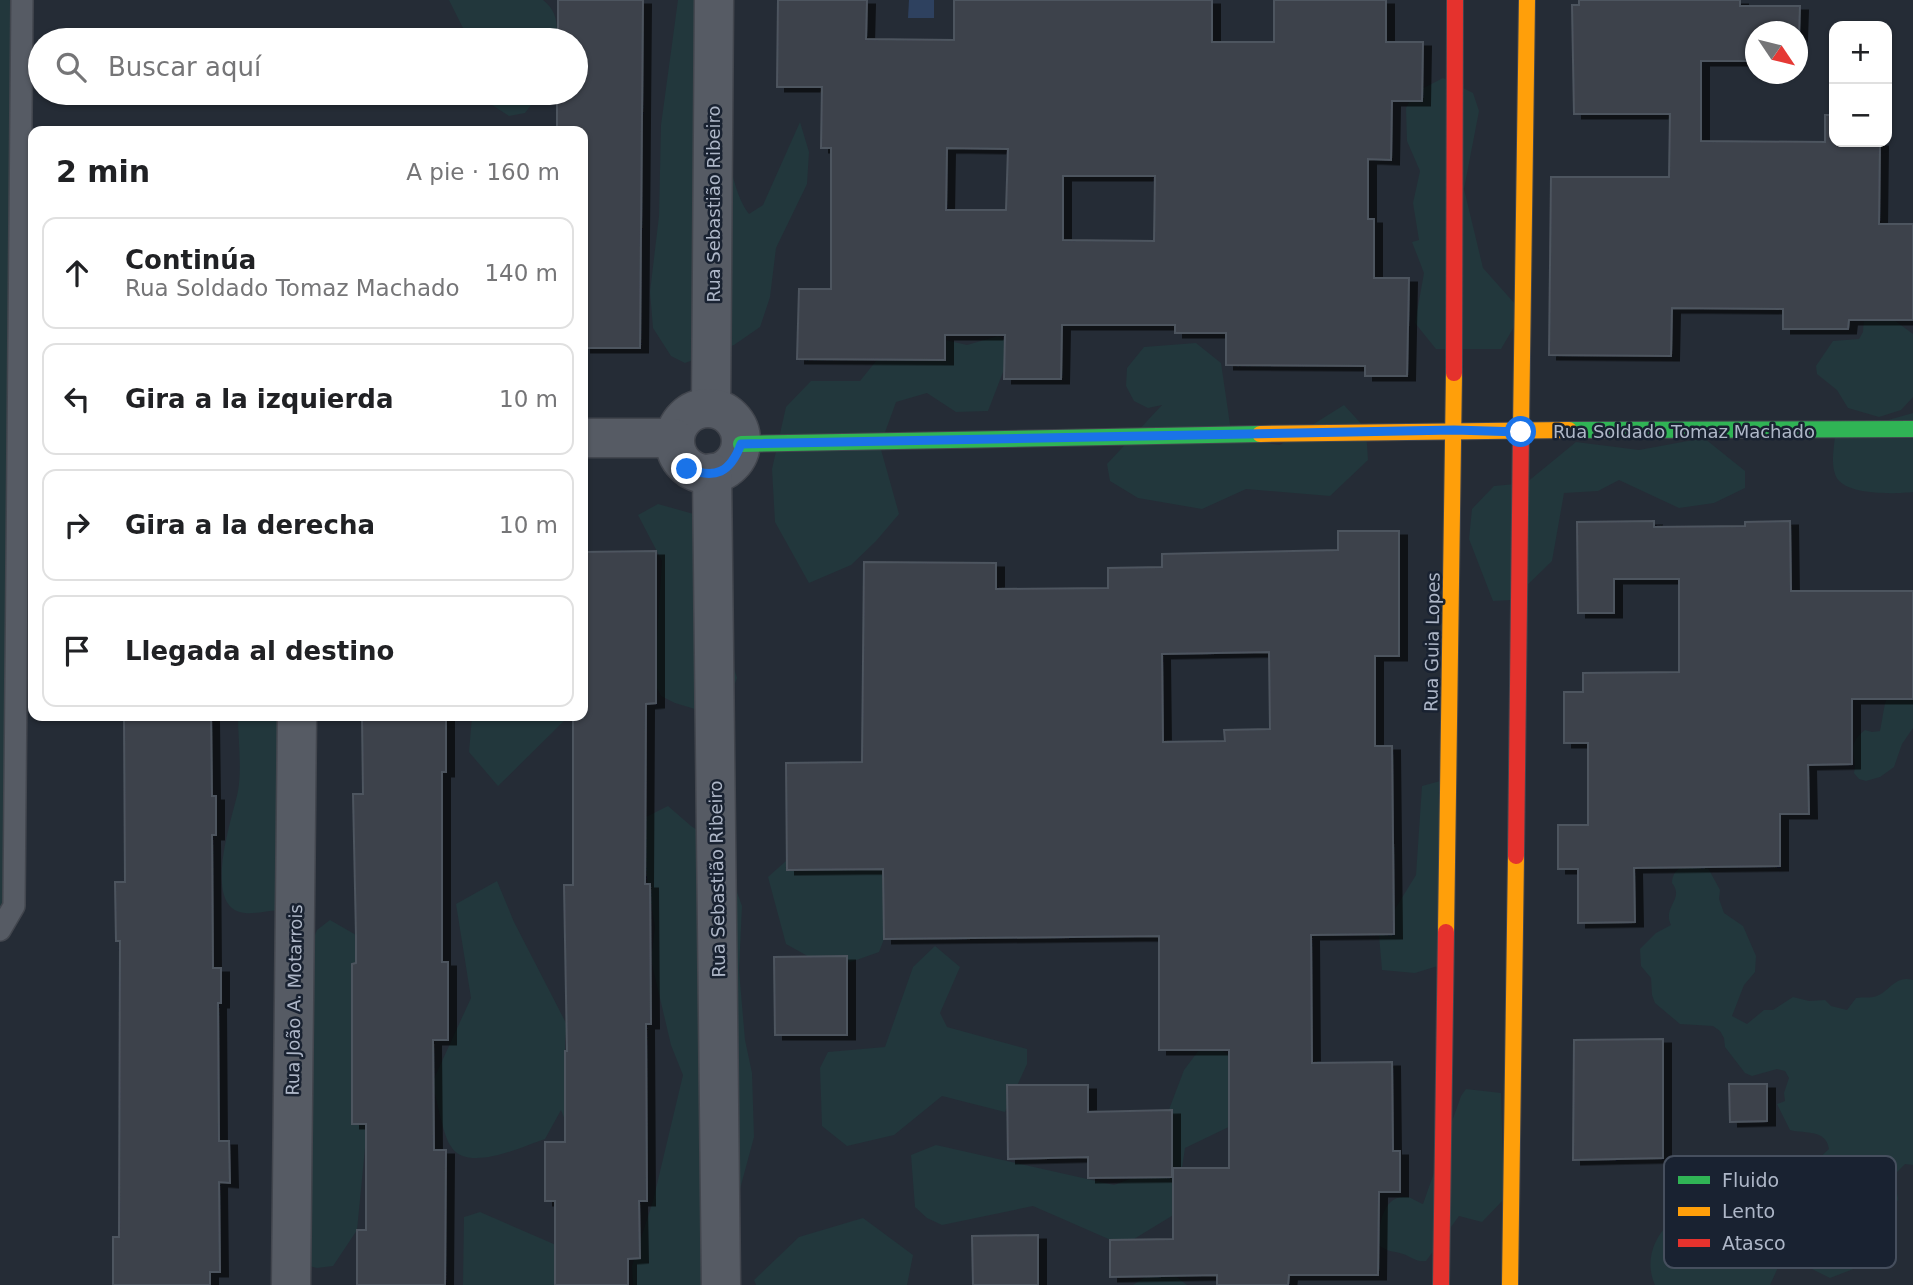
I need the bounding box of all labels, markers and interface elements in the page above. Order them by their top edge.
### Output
north arrow [1745,21,1808,84]
map controls [1829,21,1892,147]
button: + [1829,21,1892,84]
search box [28,28,588,105]
icon: search [52,48,90,86]
text: Buscar aquí [108,52,261,82]
button: − [1829,84,1892,147]
street label: Rua Sebastião Ribeiro [703,105,724,303]
text: 2 min [56,154,150,189]
text: A pie · 160 m [406,159,560,185]
text: Continúa [125,245,256,275]
icon: ahead [58,254,96,292]
text: 140 m [484,260,558,286]
text: Rua Soldado Tomaz Machado [125,275,460,301]
icon: left [58,380,96,418]
text: Gira a la izquierda [125,384,393,414]
text: 10 m [499,386,558,412]
route start [1505,416,1536,447]
street label: Rua Soldado Tomaz Machado [1553,421,1815,442]
route end [671,453,702,484]
icon: right [58,506,96,544]
text: Gira a la derecha [125,510,375,540]
text: 10 m [499,512,558,538]
street label: Rua Guia Lopes [1420,572,1444,712]
icon: arrive [58,632,96,670]
text: Llegada al destino [125,636,394,666]
street label: Rua Sebastião Ribeiro [705,780,729,978]
street label: Rua João A. Motarrois [282,904,306,1096]
legend [1664,1156,1896,1268]
text: Fluido [1722,1169,1779,1191]
text: Lento [1722,1200,1775,1222]
text: Atasco [1722,1232,1786,1254]

